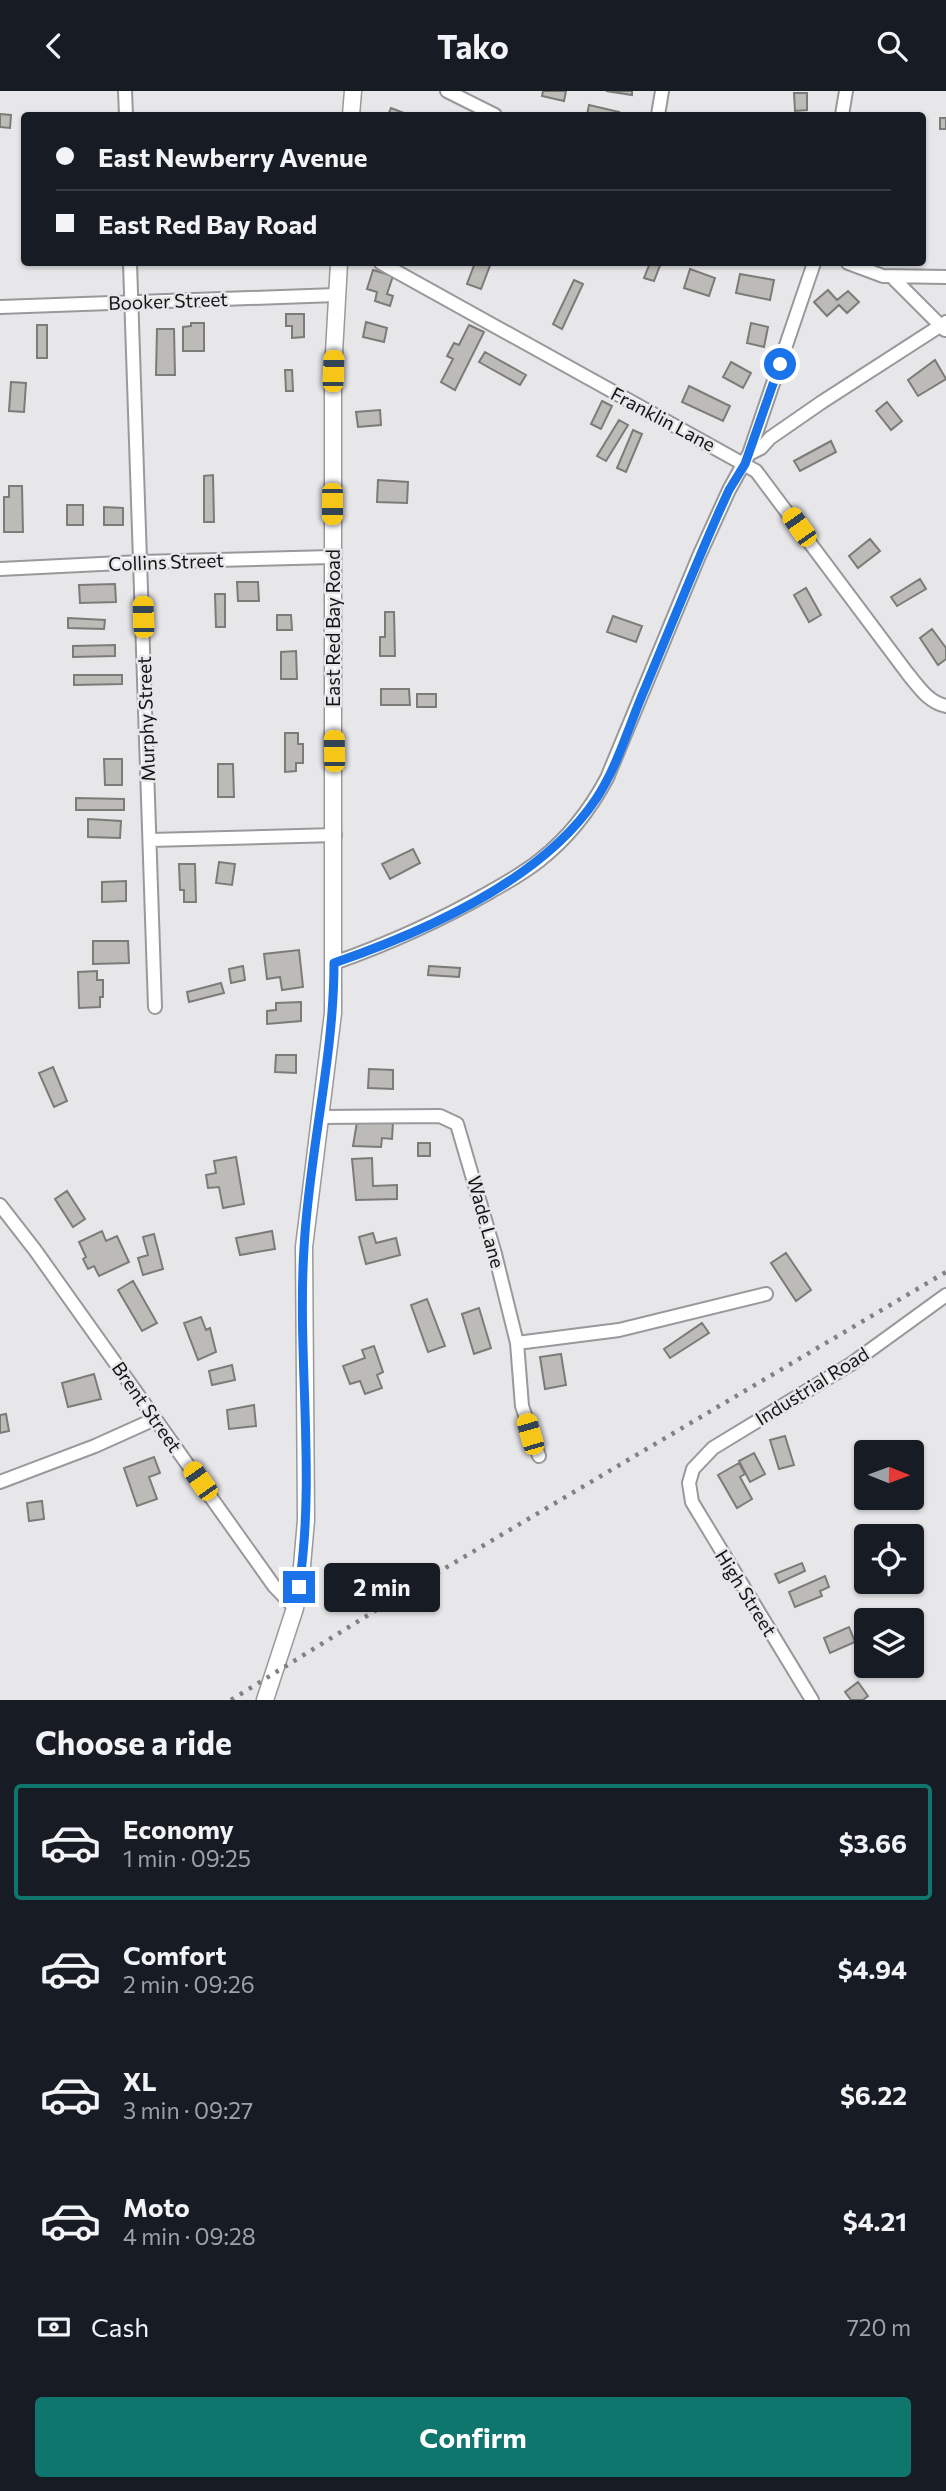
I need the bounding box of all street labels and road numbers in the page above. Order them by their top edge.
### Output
street label: Booker Street [108,287,228,314]
street label: Franklin Lane [607,381,719,456]
street label: Collins Street [108,548,224,575]
street label: East Red Bay Road [321,549,344,707]
street label: Murphy Street [132,656,159,782]
street label: Wade Lane [463,1173,510,1271]
street label: Industrial Road [751,1342,873,1430]
street label: Brent Street [108,1357,187,1457]
street label: High Street [711,1545,782,1640]

